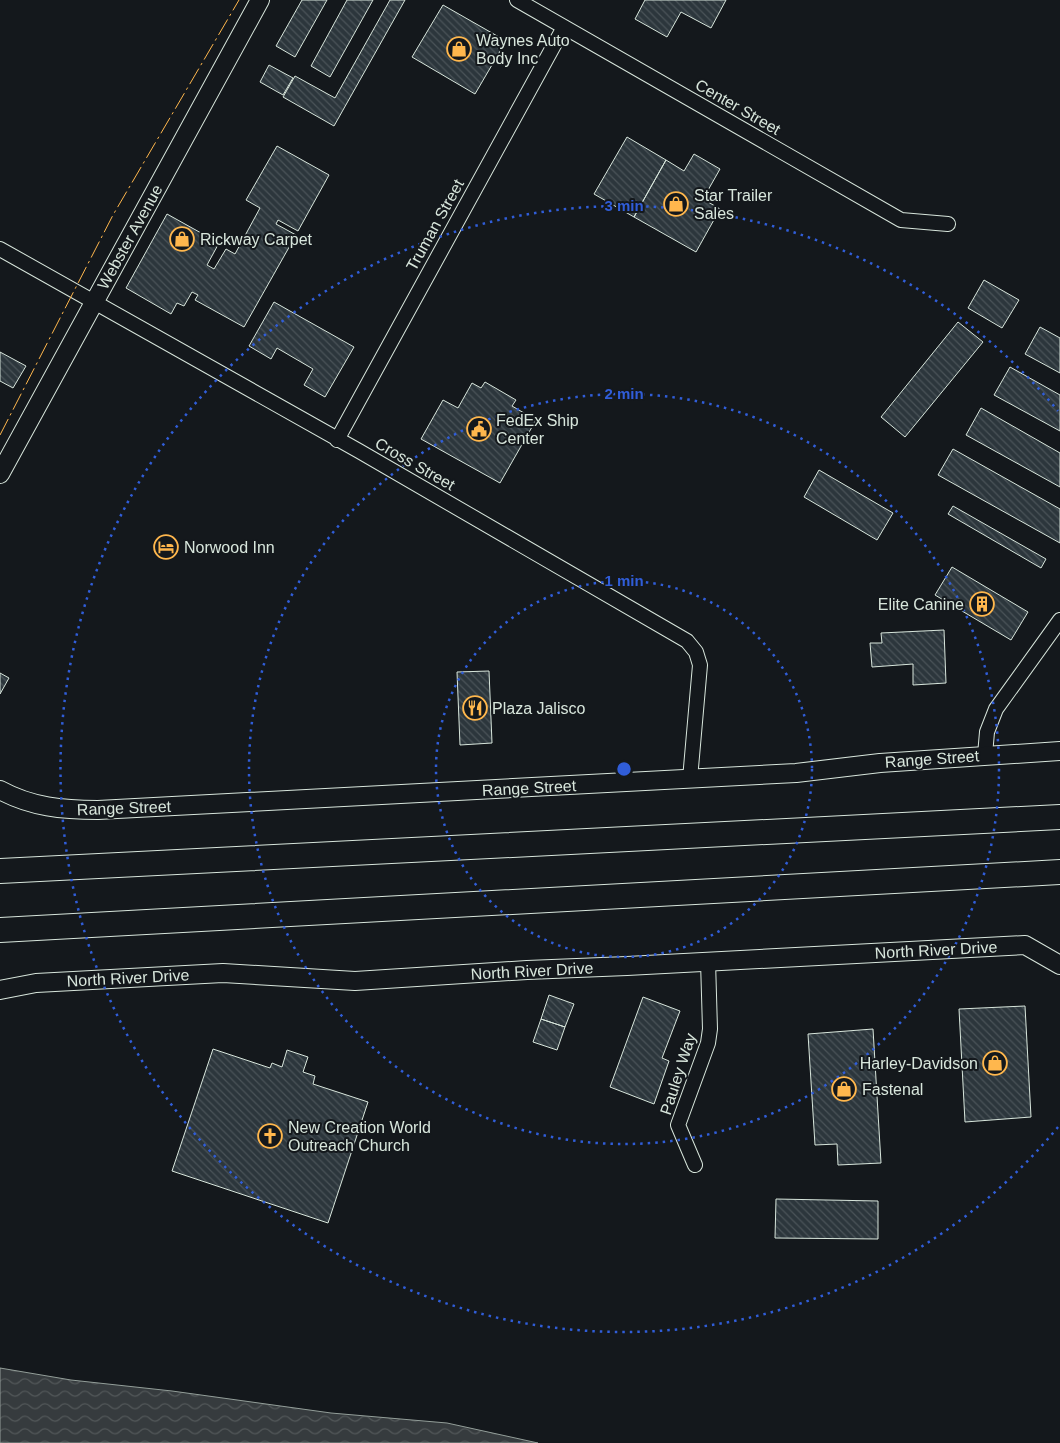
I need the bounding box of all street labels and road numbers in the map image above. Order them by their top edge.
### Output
street label: Center Street [693,76,784,138]
street label: Truman Street [403,176,467,274]
street label: Webster Avenue [94,182,166,292]
street label: Cross Street [372,434,458,494]
street label: Range Street [884,747,980,771]
street label: Range Street [481,777,577,799]
street label: Range Street [77,798,172,818]
street label: North River Drive [874,938,998,962]
street label: North River Drive [470,959,594,983]
street label: North River Drive [66,966,190,990]
street label: Pauley Way [657,1031,699,1117]

